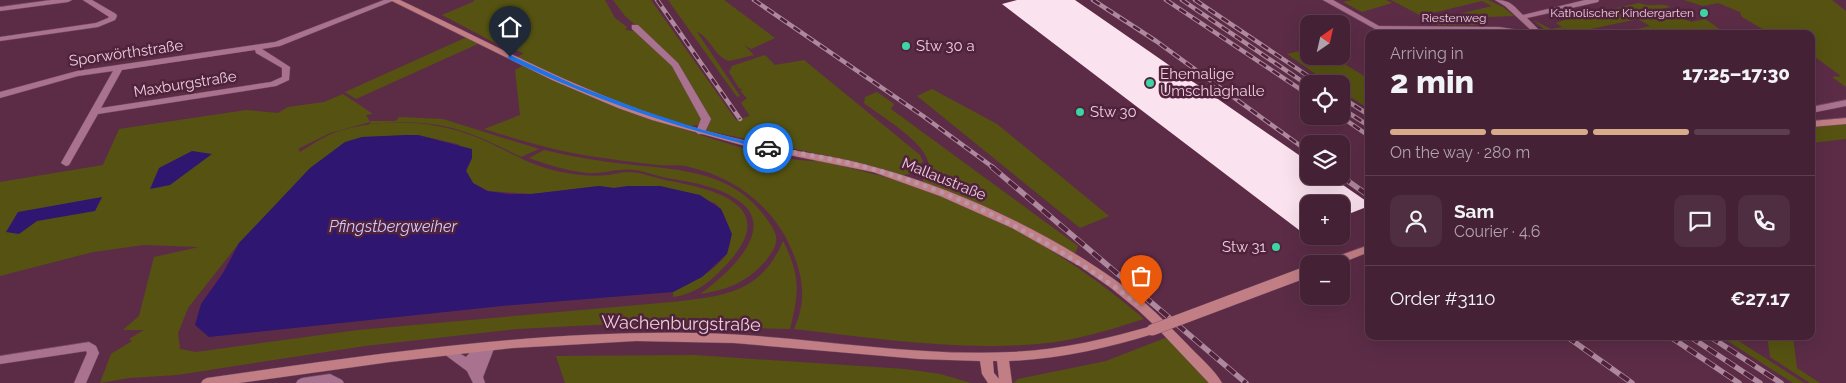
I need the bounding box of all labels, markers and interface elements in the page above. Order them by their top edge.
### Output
pin [489,6,531,57]
place label: Katholischer Kindergarten [1550,6,1694,20]
marker: Katholischer Kindergarten [1698,7,1710,19]
street label: Riestenweg [1421,11,1487,25]
icon: home [496,13,524,41]
north arrow [1300,15,1350,65]
map controls [1300,15,1350,305]
street label: Sporwörthstraße [68,36,184,70]
place label: Stw 30 a [916,37,975,55]
marker: Stw 30 a [900,40,912,52]
text: Arriving in [1390,44,1464,63]
text: 17:25–17:30 [1682,62,1790,84]
text: 2 min [1390,63,1474,100]
place label: Ehemalige Umschlaghalle [1160,65,1265,100]
street label: Maxburgstraße [132,67,238,101]
button: locate [1300,75,1350,125]
marker: Ehemalige Umschlaghalle [1144,77,1156,89]
place label: Stw 30 [1090,103,1137,121]
marker: Stw 30 [1074,106,1086,118]
courier [743,123,793,173]
icon: car [754,134,782,162]
button: layers [1300,135,1350,185]
text: On the way · 280 m [1390,143,1530,162]
street label: Mallaustraße [899,154,989,204]
button: + [1300,195,1350,245]
button: person [1390,195,1442,247]
button: chat [1674,195,1726,247]
button: phone [1738,195,1790,247]
text: Sam [1454,200,1494,222]
water label: Pfingstbergweiher [329,217,458,236]
text: Courier · 4.6 [1454,222,1540,241]
place label: Stw 31 [1222,238,1267,256]
marker: Stw 31 [1270,241,1282,253]
pin [1120,255,1162,306]
button: − [1300,255,1350,305]
icon: bag [1127,262,1155,290]
text: Order #3110 [1390,287,1496,309]
text: €27.17 [1730,287,1790,309]
street label: Wachenburgstraße [601,311,761,335]

